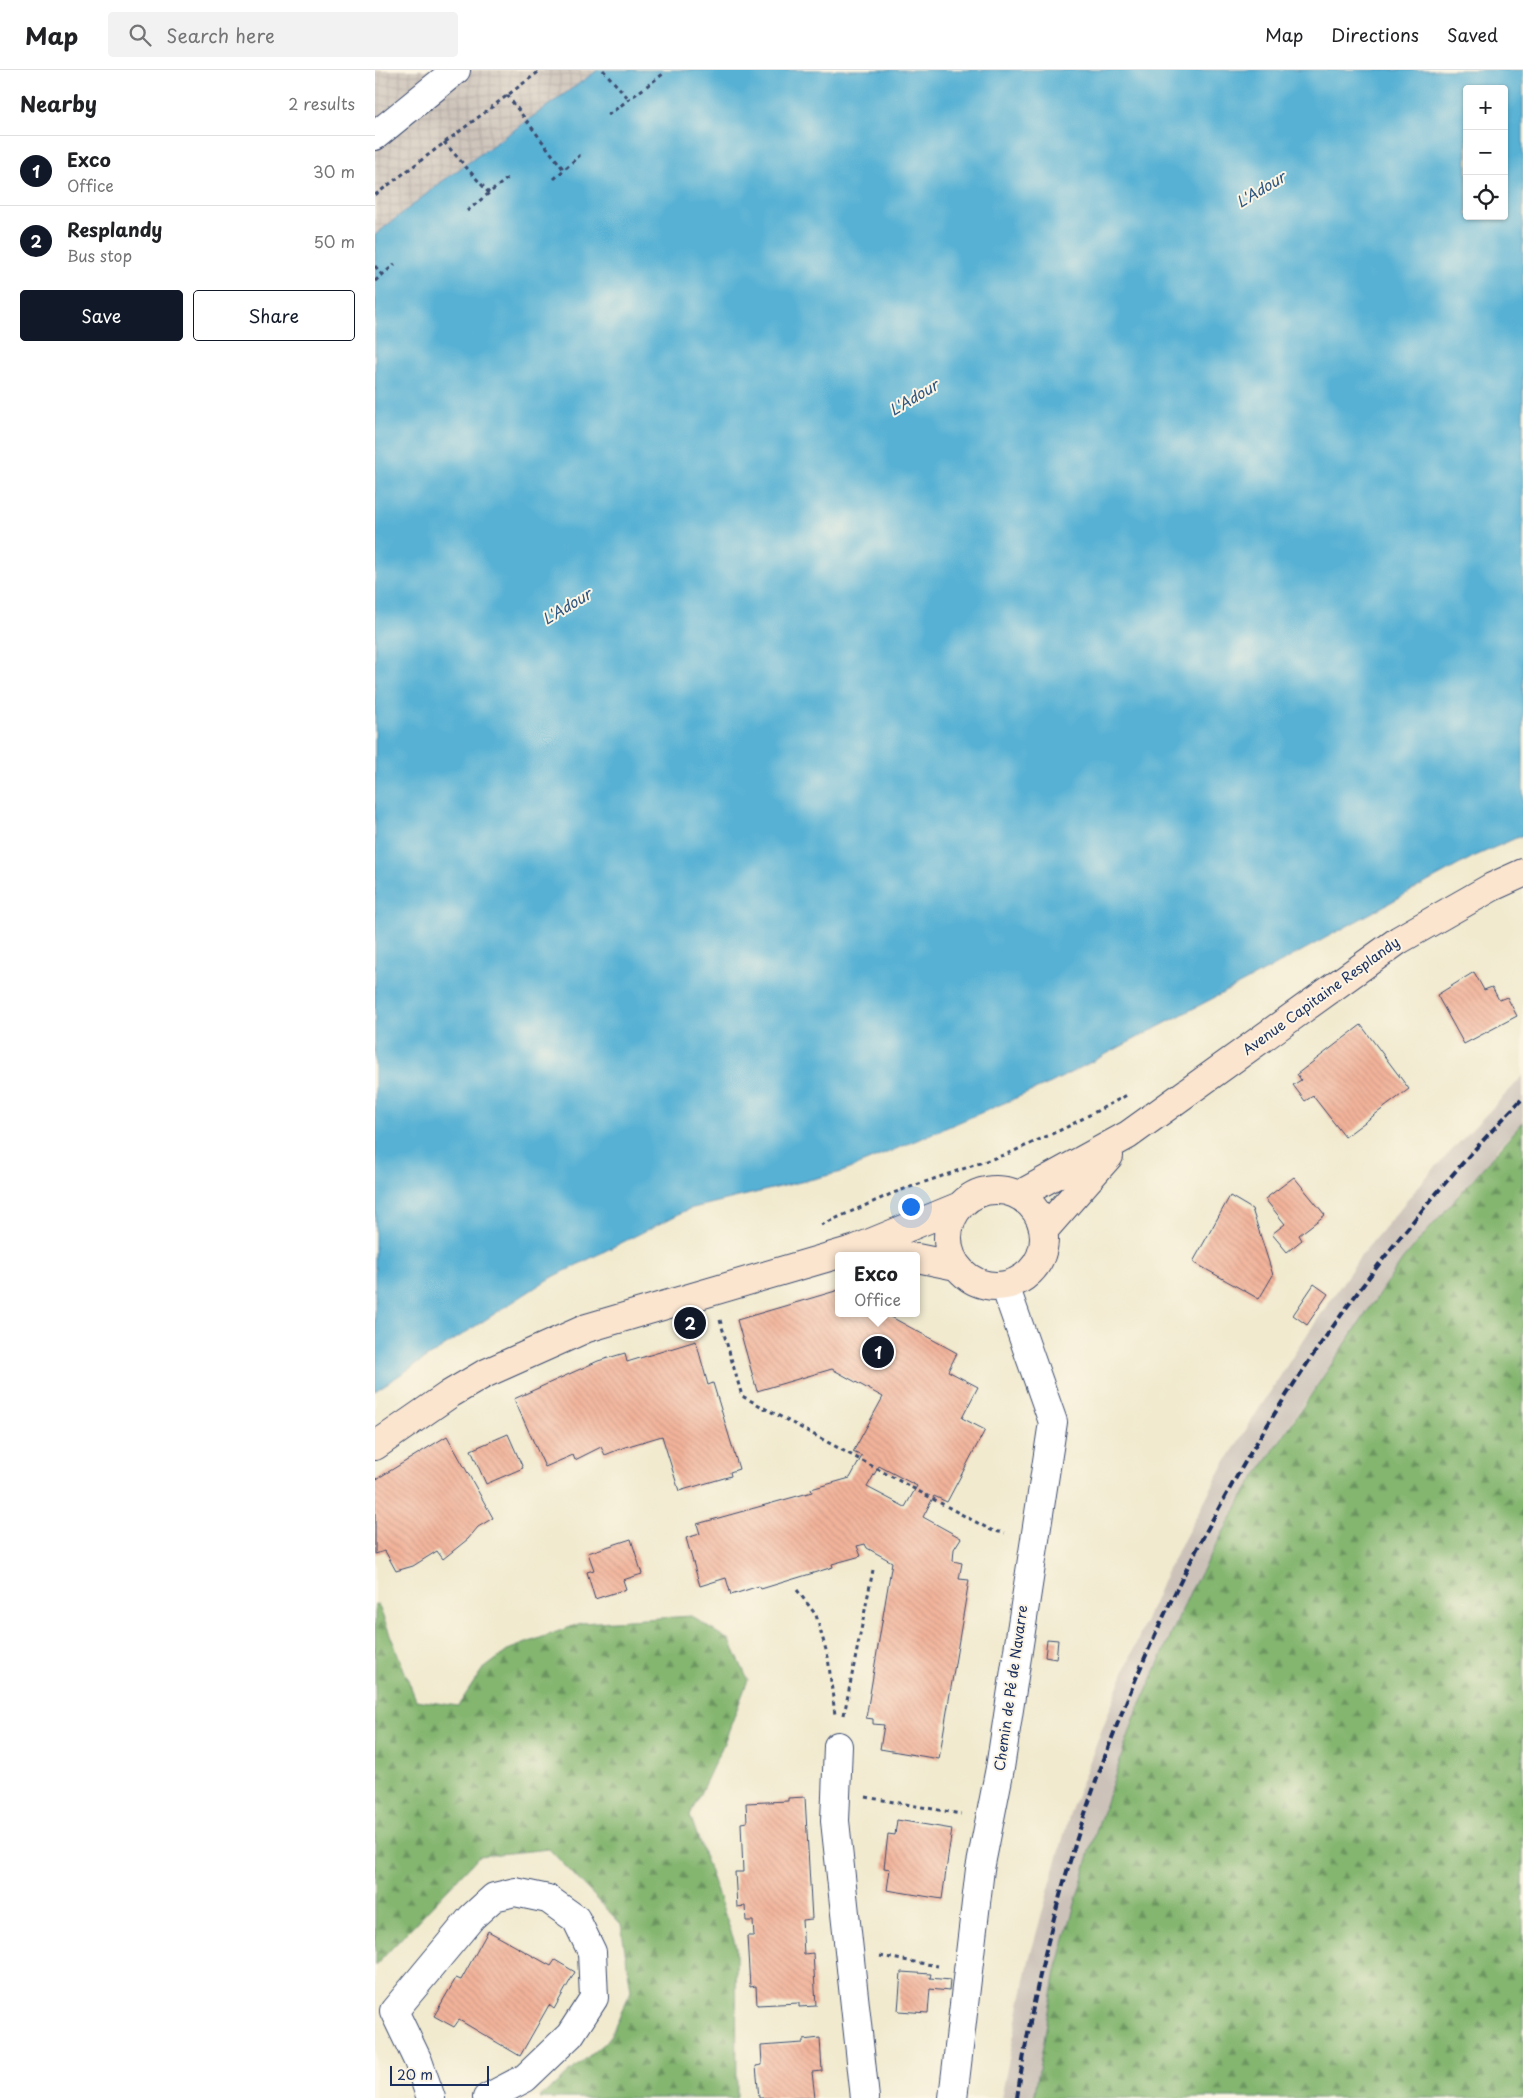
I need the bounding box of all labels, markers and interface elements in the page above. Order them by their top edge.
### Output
search box [108,12,458,57]
text: Map [25,17,78,53]
icon: search [126,21,154,49]
text: Search here [166,21,275,49]
text: Map [1265,21,1303,48]
text: Directions [1331,21,1419,48]
text: Saved [1447,21,1498,48]
map controls [1463,85,1508,220]
button: + [1463,85,1508,130]
text: Nearby [20,87,97,119]
text: 2 results [288,91,355,115]
button: − [1463,130,1508,175]
text: Exco [67,145,111,173]
text: 1 [32,159,40,183]
text: 30 m [313,159,355,183]
water label: L'Adour [1231,164,1291,212]
text: Office [67,173,114,197]
button: locate [1463,175,1508,220]
text: Resplandy [67,215,162,243]
text: 2 [30,229,42,253]
text: 50 m [314,229,355,253]
text: Bus stop [67,243,132,267]
button: Save [20,290,183,341]
button: Share [193,290,355,341]
water label: L'Adour [884,372,944,420]
water label: L'Adour [537,581,597,629]
street label: Avenue Capitaine Resplandy [1238,931,1404,1060]
your location [898,1194,924,1220]
popup [835,1252,920,1317]
text: Exco [854,1259,898,1287]
text: Office [854,1287,901,1311]
pin: 2 [674,1304,706,1342]
pin: 1 [862,1333,894,1371]
street label: Chemin de Pé de Navarre [988,1604,1033,1772]
scale bar [390,2063,489,2086]
text: 20 m [397,2064,433,2085]

